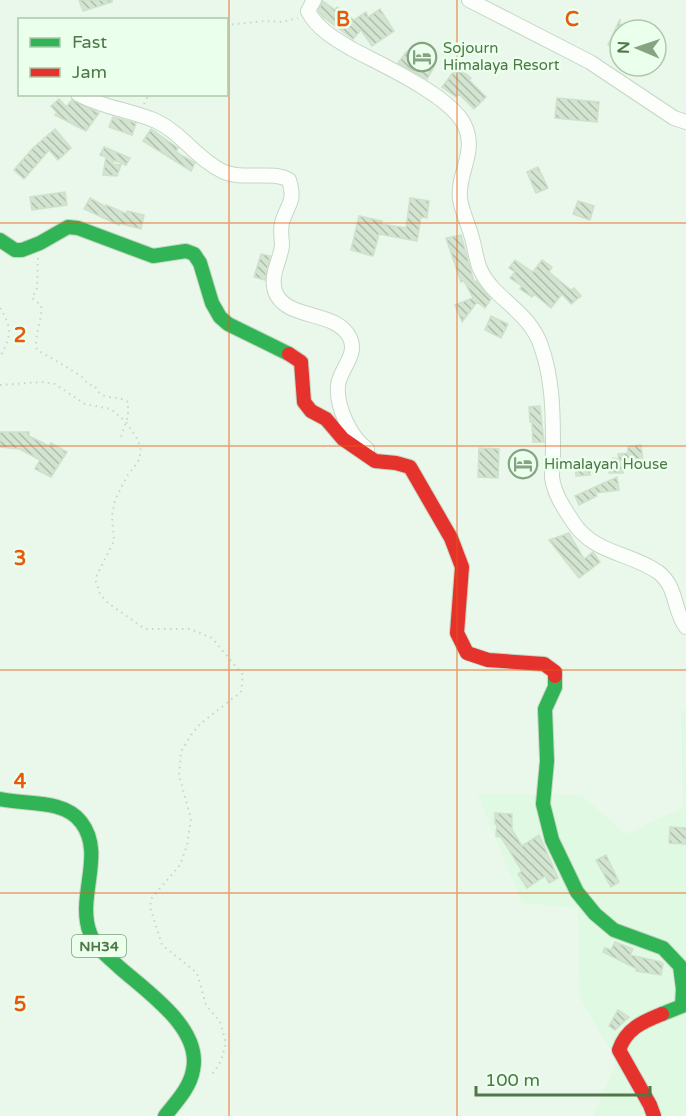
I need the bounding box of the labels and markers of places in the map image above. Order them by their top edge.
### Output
place label: Sojourn Himalaya Resort [443,39,560,74]
hotel icon: Sojourn Himalaya Resort [406,41,438,73]
hotel icon: Himalayan House [507,448,539,480]
place label: Himalayan House [544,455,668,473]

